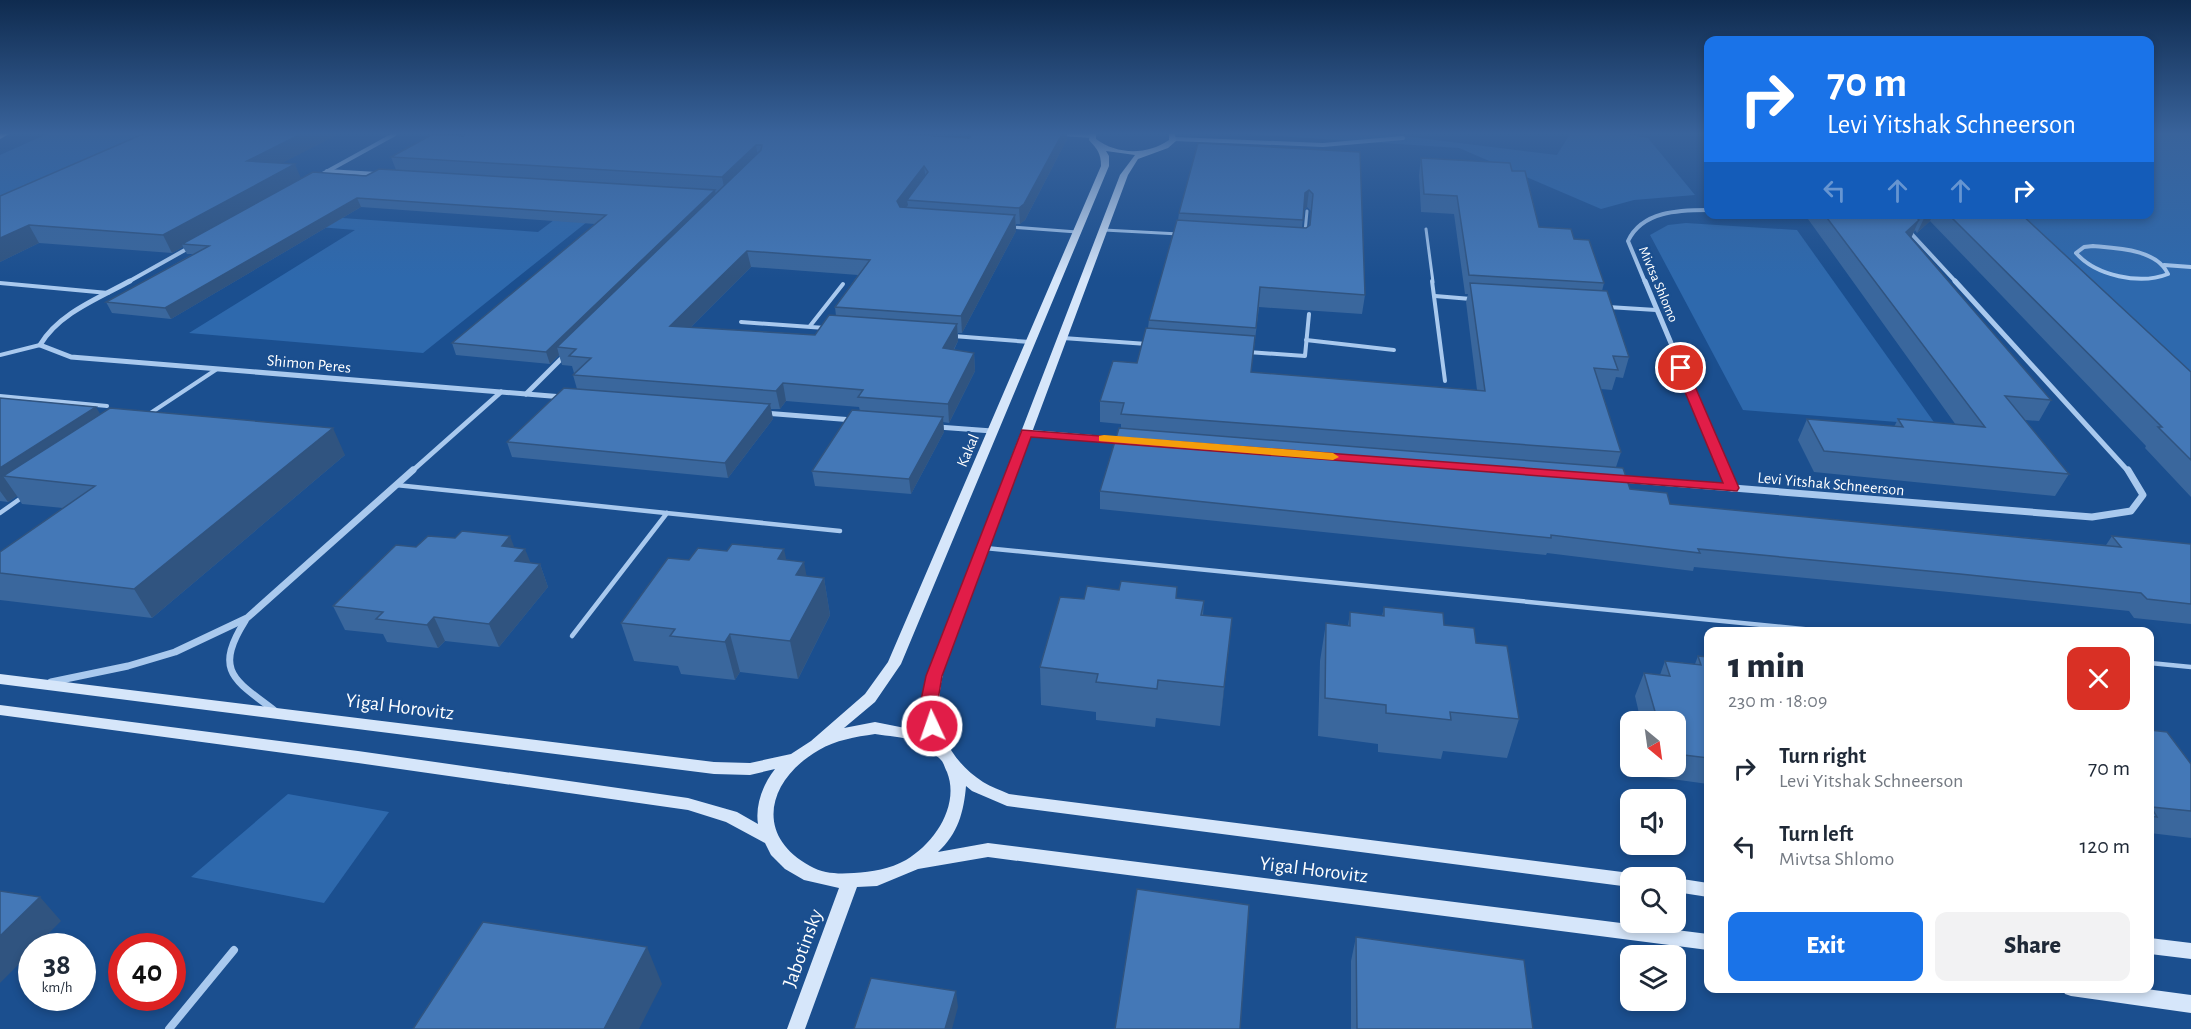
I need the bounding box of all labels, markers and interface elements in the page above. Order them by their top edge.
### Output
icon: right [1728,60,1806,138]
text: 70 m [1827,62,1907,104]
text: Levi Yitshak Schneerson [1827,111,2076,138]
icon: left [1818,174,1851,207]
icon: ahead [1881,174,1914,207]
icon: ahead [1944,174,1977,207]
icon: right [2007,174,2040,207]
street label: Mivtsa Shlomo [1636,244,1680,324]
pin [1655,342,1706,393]
icon: arrive [1664,351,1697,384]
street label: Shimon Peres [266,352,352,376]
street label: Kakal [954,431,982,469]
street label: Levi Yitshak Schneerson [1757,470,1905,498]
button: close [2067,647,2130,710]
text: 1 min [1728,648,1805,684]
street label: Yigal Horovitz [345,690,455,724]
text: 230 m · 18:09 [1728,691,1827,711]
position arrow [900,694,964,758]
north arrow [1620,711,1686,777]
map controls [1620,711,1686,1011]
text: Turn right [1779,745,1866,767]
icon: right [1728,752,1761,785]
text: 70 m [2088,757,2130,779]
text: Levi Yitshak Schneerson [1779,771,1963,791]
button: sound [1620,789,1686,855]
text: Turn left [1779,823,1853,845]
icon: left [1728,830,1761,863]
text: 120 m [2080,835,2130,857]
text: Mivtsa Shlomo [1779,849,1894,869]
street label: Yigal Horovitz [1259,853,1369,887]
button: search [1620,867,1686,933]
street label: Jabotinsky [780,906,826,990]
button: Exit [1728,912,1923,981]
button: Share [1935,912,2130,981]
speed limit sign: 40 [108,933,186,1011]
button: layers [1620,945,1686,1011]
text: 38 [43,950,71,980]
text: km/h [42,980,72,995]

